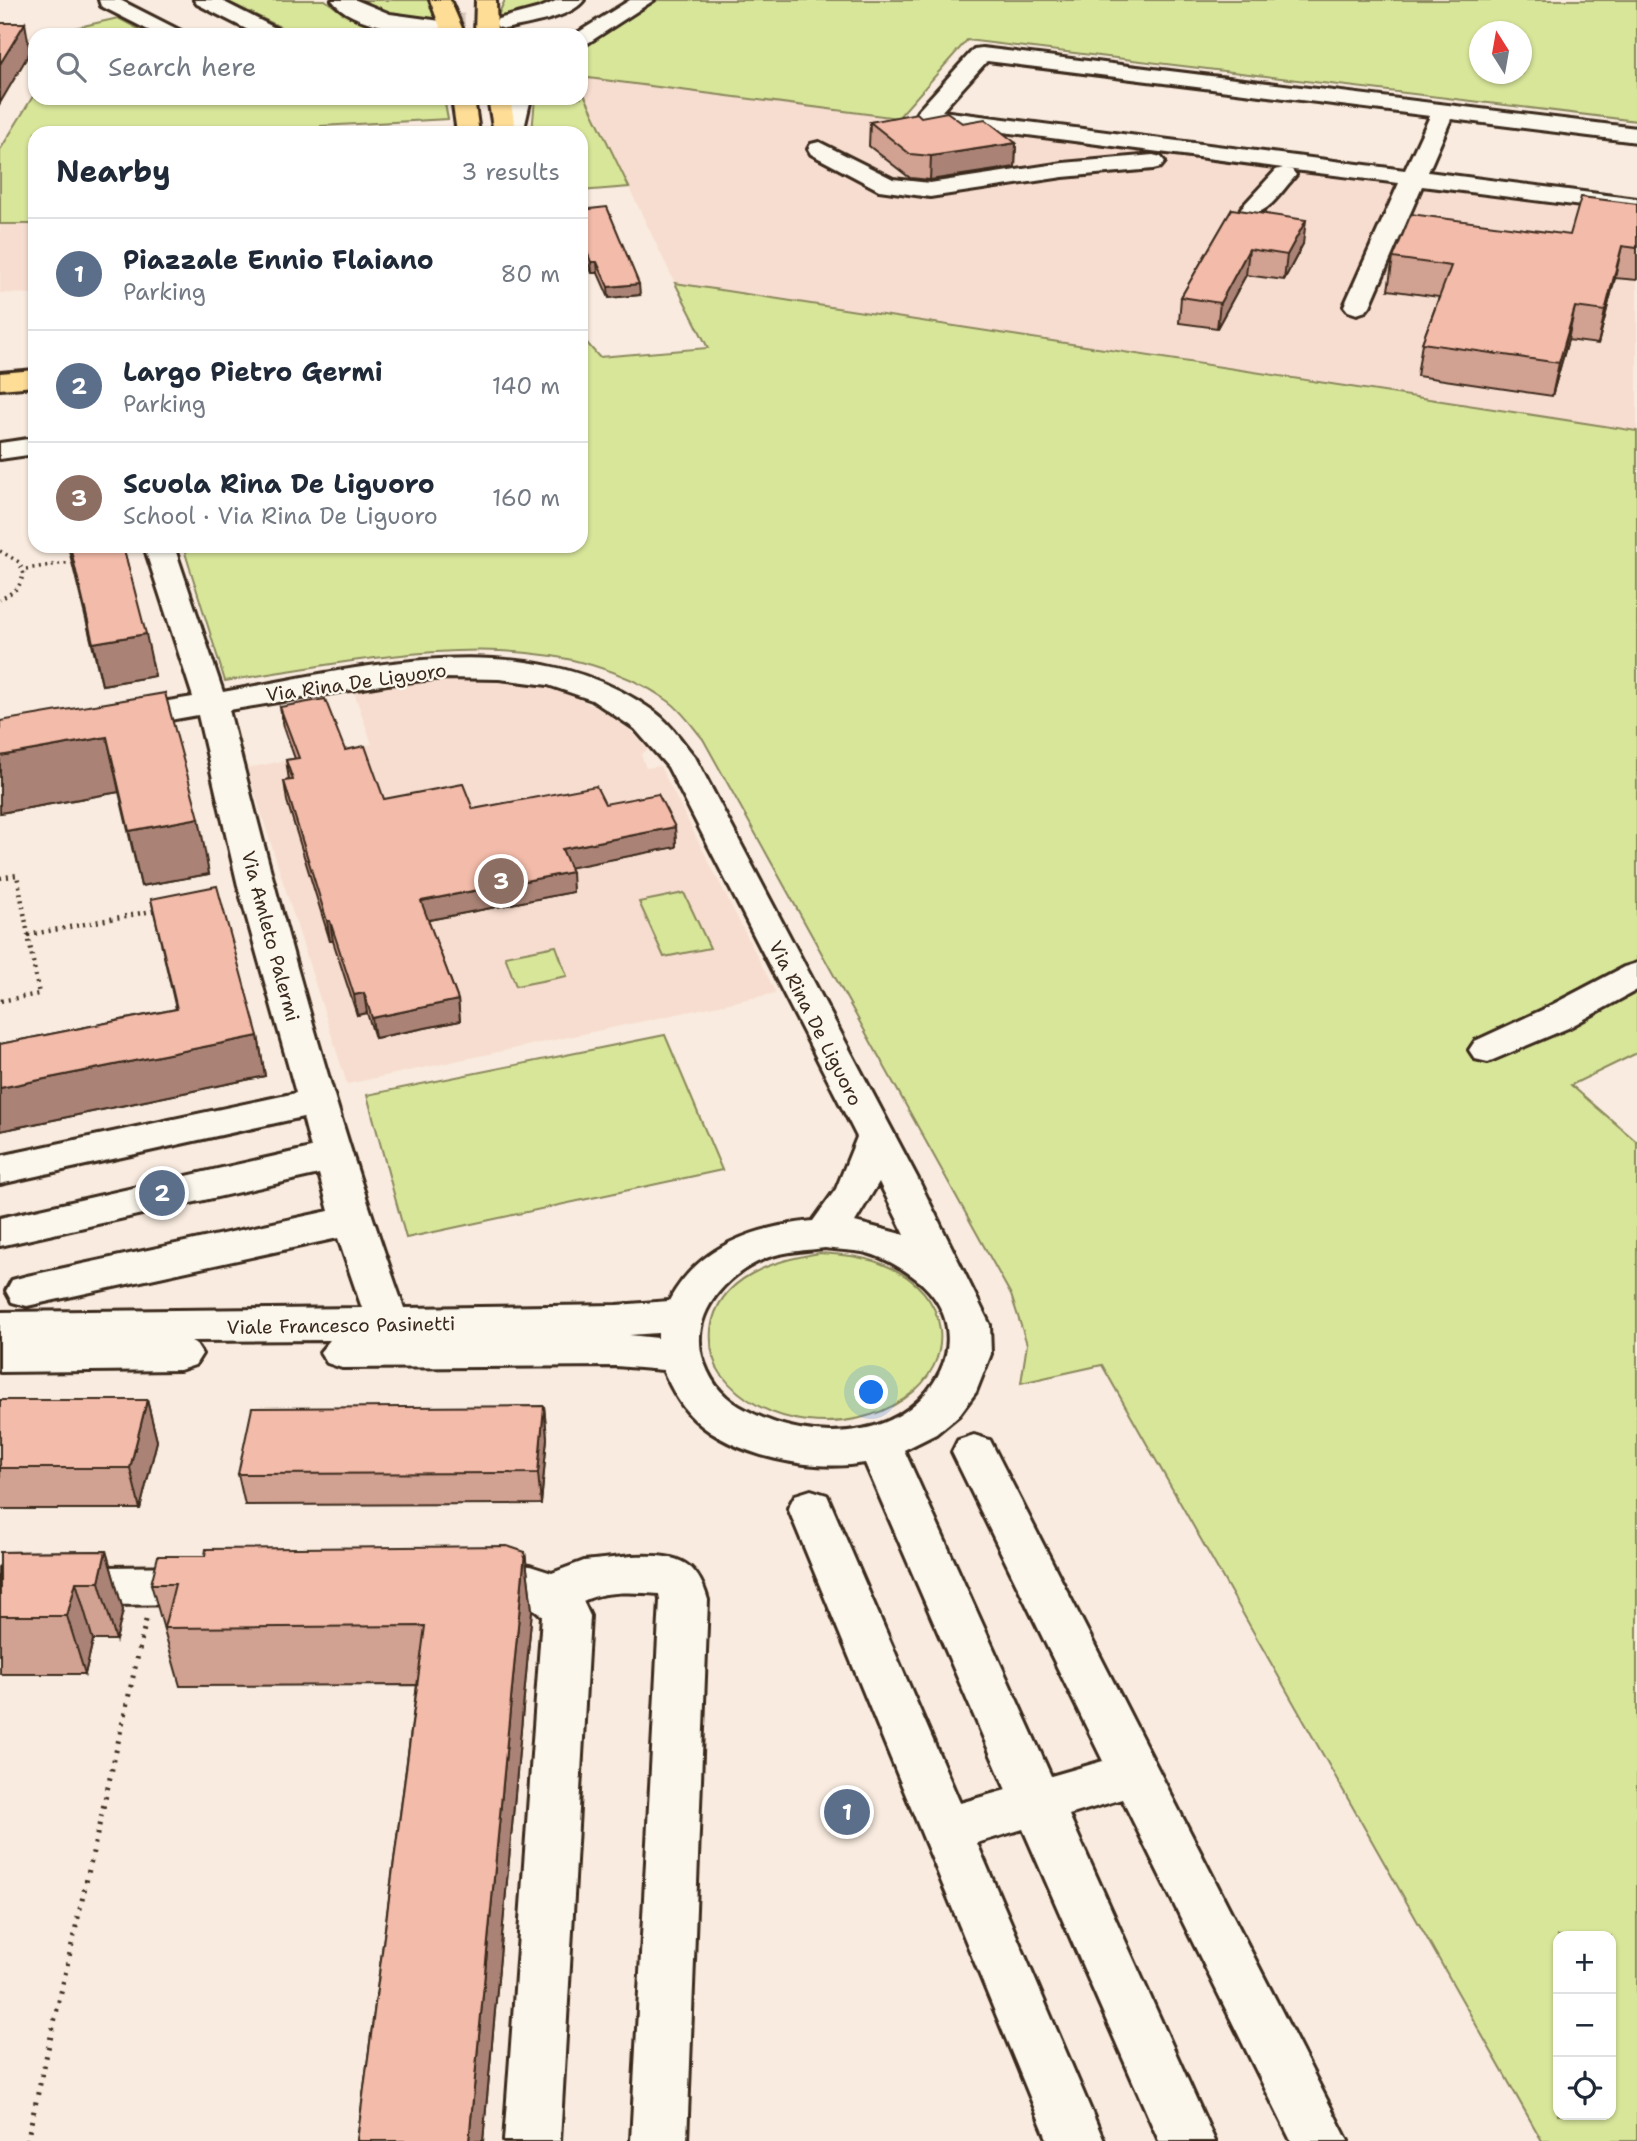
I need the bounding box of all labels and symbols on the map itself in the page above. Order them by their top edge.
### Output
north arrow [1469,21,1532,84]
street label: Via Rina De Liguoro [264,657,448,708]
street label: Via Amleto Palermi [236,848,305,1024]
pin: 3 [478,855,524,907]
street label: Via Rina De Liguoro [763,936,868,1110]
pin: 2 [139,1167,185,1219]
street label: Viale Francesco Pasinetti [227,1311,455,1340]
your location [854,1375,888,1409]
pin: 1 [824,1786,870,1838]

